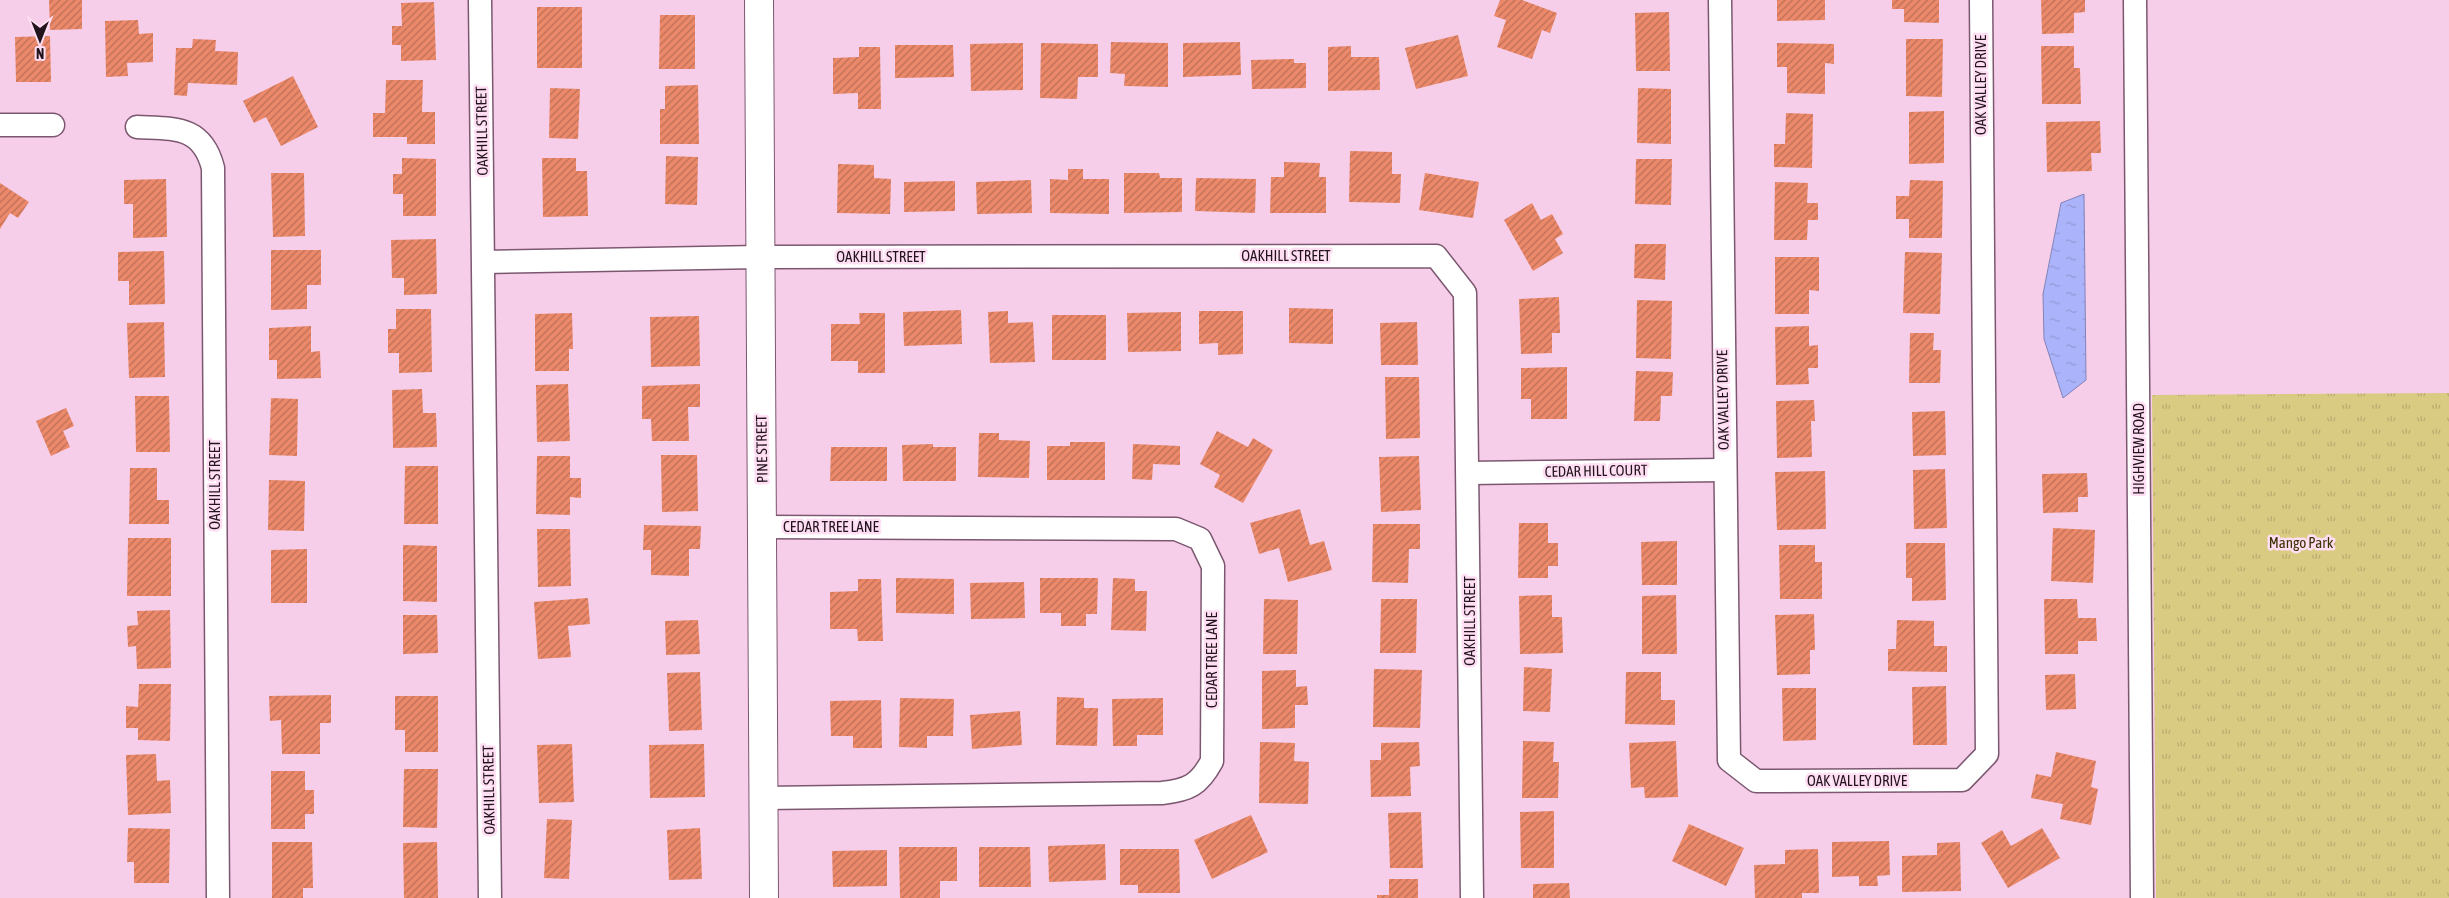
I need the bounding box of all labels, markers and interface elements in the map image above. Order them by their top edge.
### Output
north arrow [15,15,65,65]
street label: OAK VALLEY DRIVE [1972,34,1989,135]
text: N [36,45,44,61]
street label: OAKHILL STREET [472,86,491,176]
street label: OAKHILL STREET [1241,247,1331,264]
street label: OAKHILL STREET [836,248,926,265]
street label: OAK VALLEY DRIVE [1713,349,1732,450]
street label: HIGHVIEW ROAD [2130,403,2147,495]
street label: PINE STREET [752,414,771,483]
street label: OAKHILL STREET [206,440,223,530]
street label: CEDAR HILL COURT [1544,461,1648,480]
street label: CEDAR TREE LANE [783,518,879,535]
park label: Mango Park [2269,534,2334,551]
street label: OAKHILL STREET [1461,576,1478,666]
street label: CEDAR TREE LANE [1203,612,1220,708]
street label: OAKHILL STREET [479,745,498,835]
street label: OAK VALLEY DRIVE [1807,772,1908,789]

